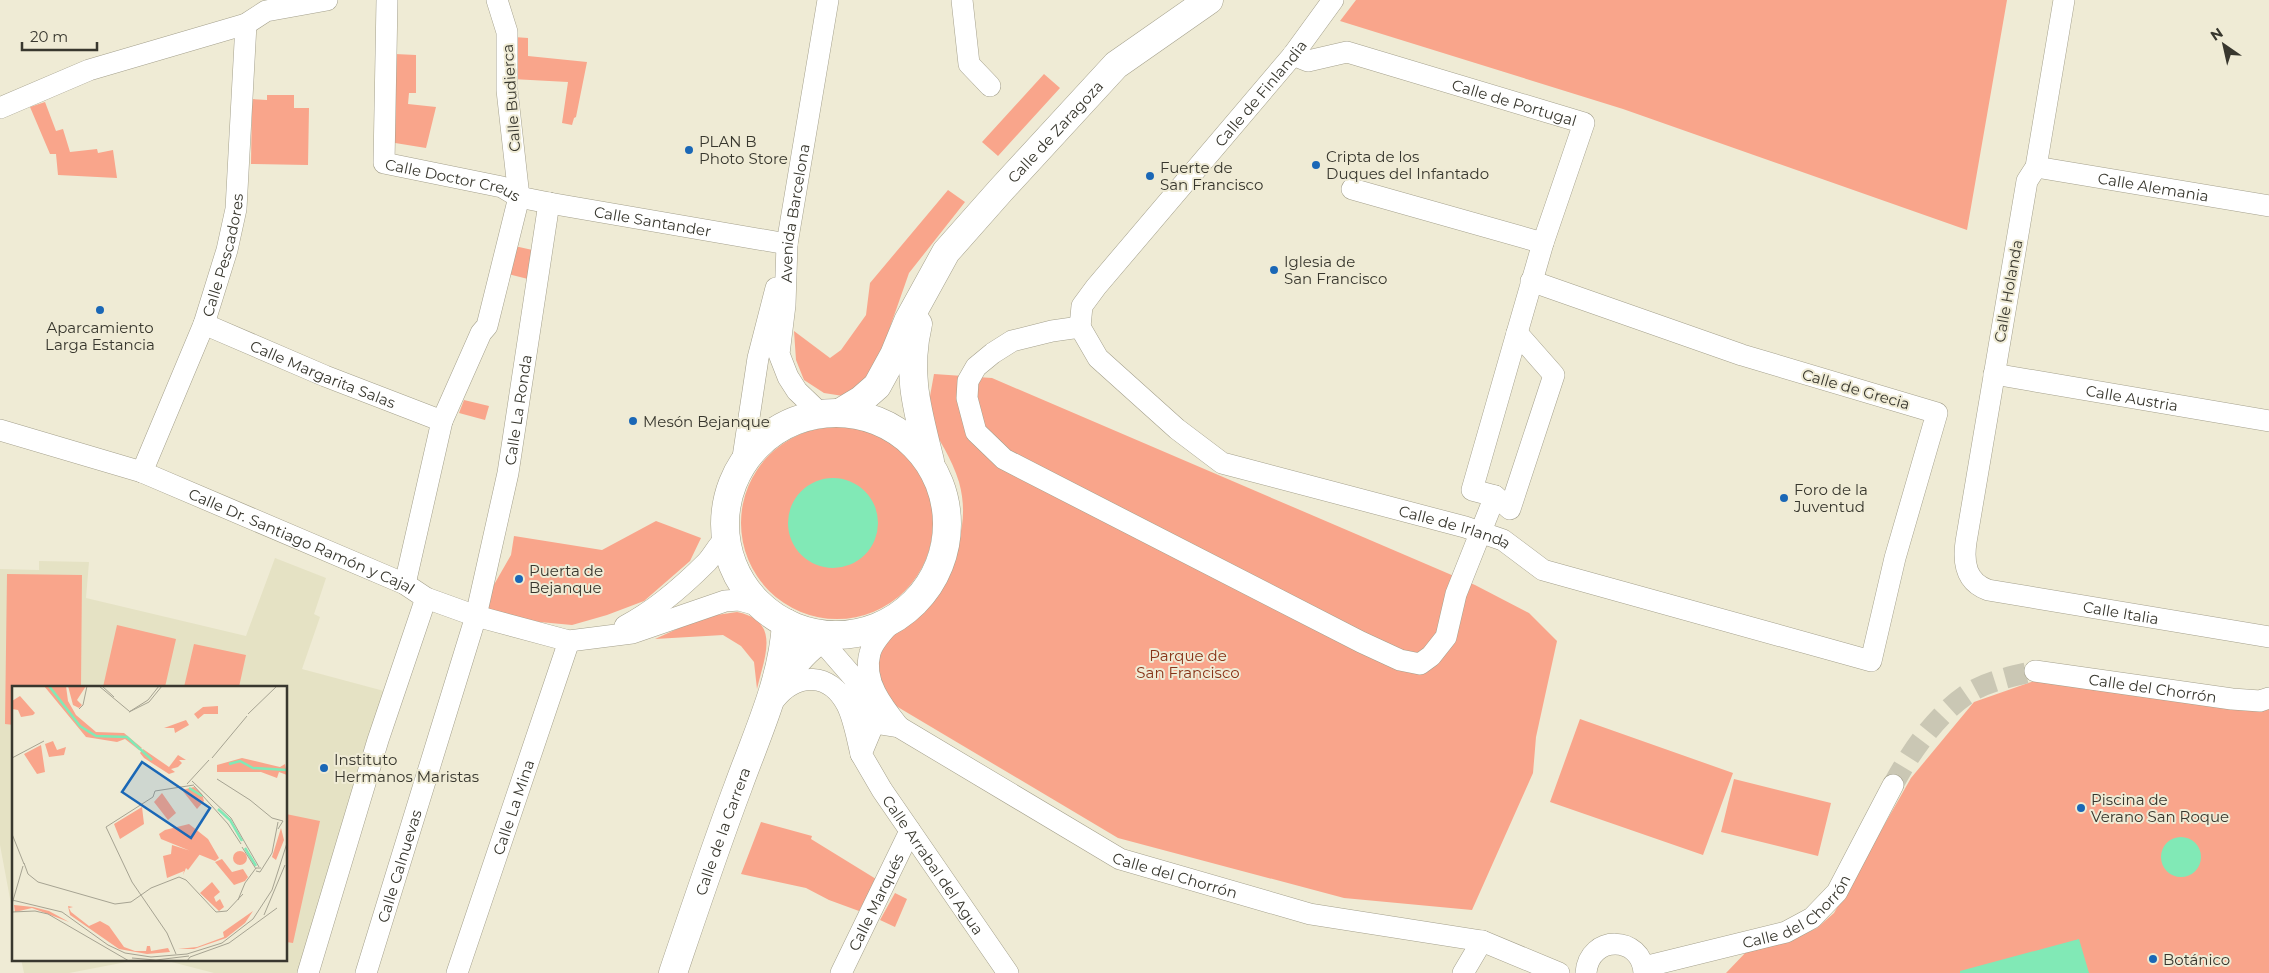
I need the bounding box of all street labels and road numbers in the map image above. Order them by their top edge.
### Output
street label: Calle de Finlandia [1210,36,1310,150]
street label: Calle Budierca [498,43,524,153]
street label: Calle de Portugal [1450,75,1579,130]
street label: Calle de Zaragoza [1003,76,1107,187]
street label: Avenida Barcelona [776,142,813,283]
street label: Calle Doctor Creus [384,154,524,205]
street label: Calle Alemania [2096,168,2210,205]
street label: Calle Pescadores [197,193,246,319]
street label: Calle Santander [593,201,713,240]
street label: Calle Holanda [1990,238,2026,344]
street label: Calle Margarita Salas [247,336,398,412]
street label: Calle La Ronda [500,353,535,466]
street label: Calle de Grecia [1800,365,1912,413]
street label: Calle Austria [2084,380,2180,415]
street label: Calle Dr. Santiago Ramón y Cajal [186,484,419,598]
street label: Calle de Irlanda [1397,501,1515,553]
street label: Calle Italia [2082,597,2160,628]
street label: Calle del Chorrón [2088,669,2218,706]
street label: Calle La Mina [488,757,538,857]
street label: Calle de la Carrera [691,765,754,898]
street label: Calle Arrabal del Agua [879,791,988,938]
street label: Calle Calnuevas [373,807,425,925]
street label: Calle del Chorrón [1109,847,1240,902]
street label: Calle Marqués [844,850,907,954]
street label: Calle del Chorrón [1740,871,1854,952]

